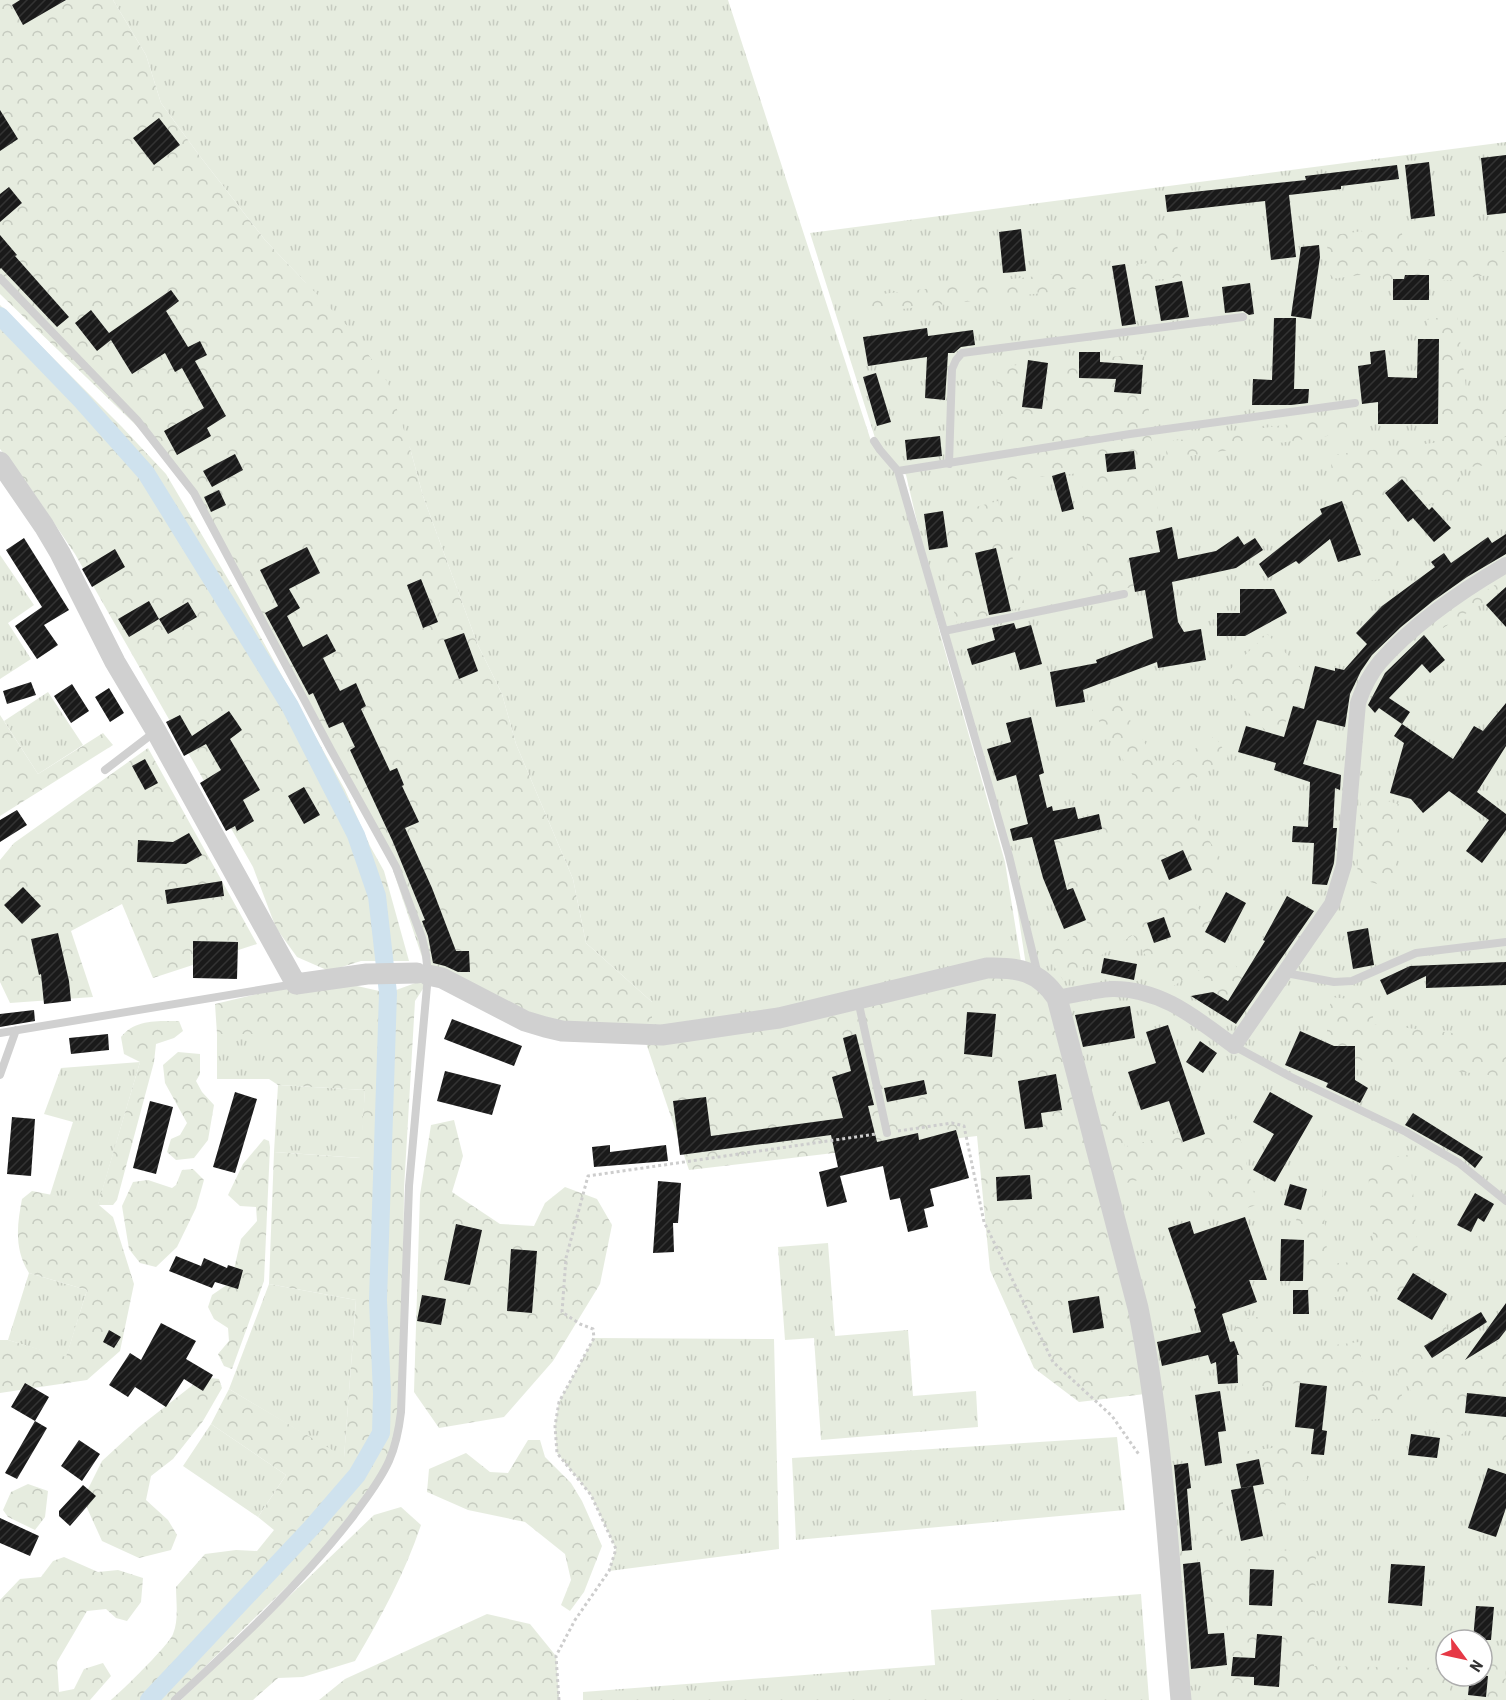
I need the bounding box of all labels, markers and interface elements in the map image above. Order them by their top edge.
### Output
north arrow [1434,1628,1494,1688]
text: N [1466,1657,1487,1675]

